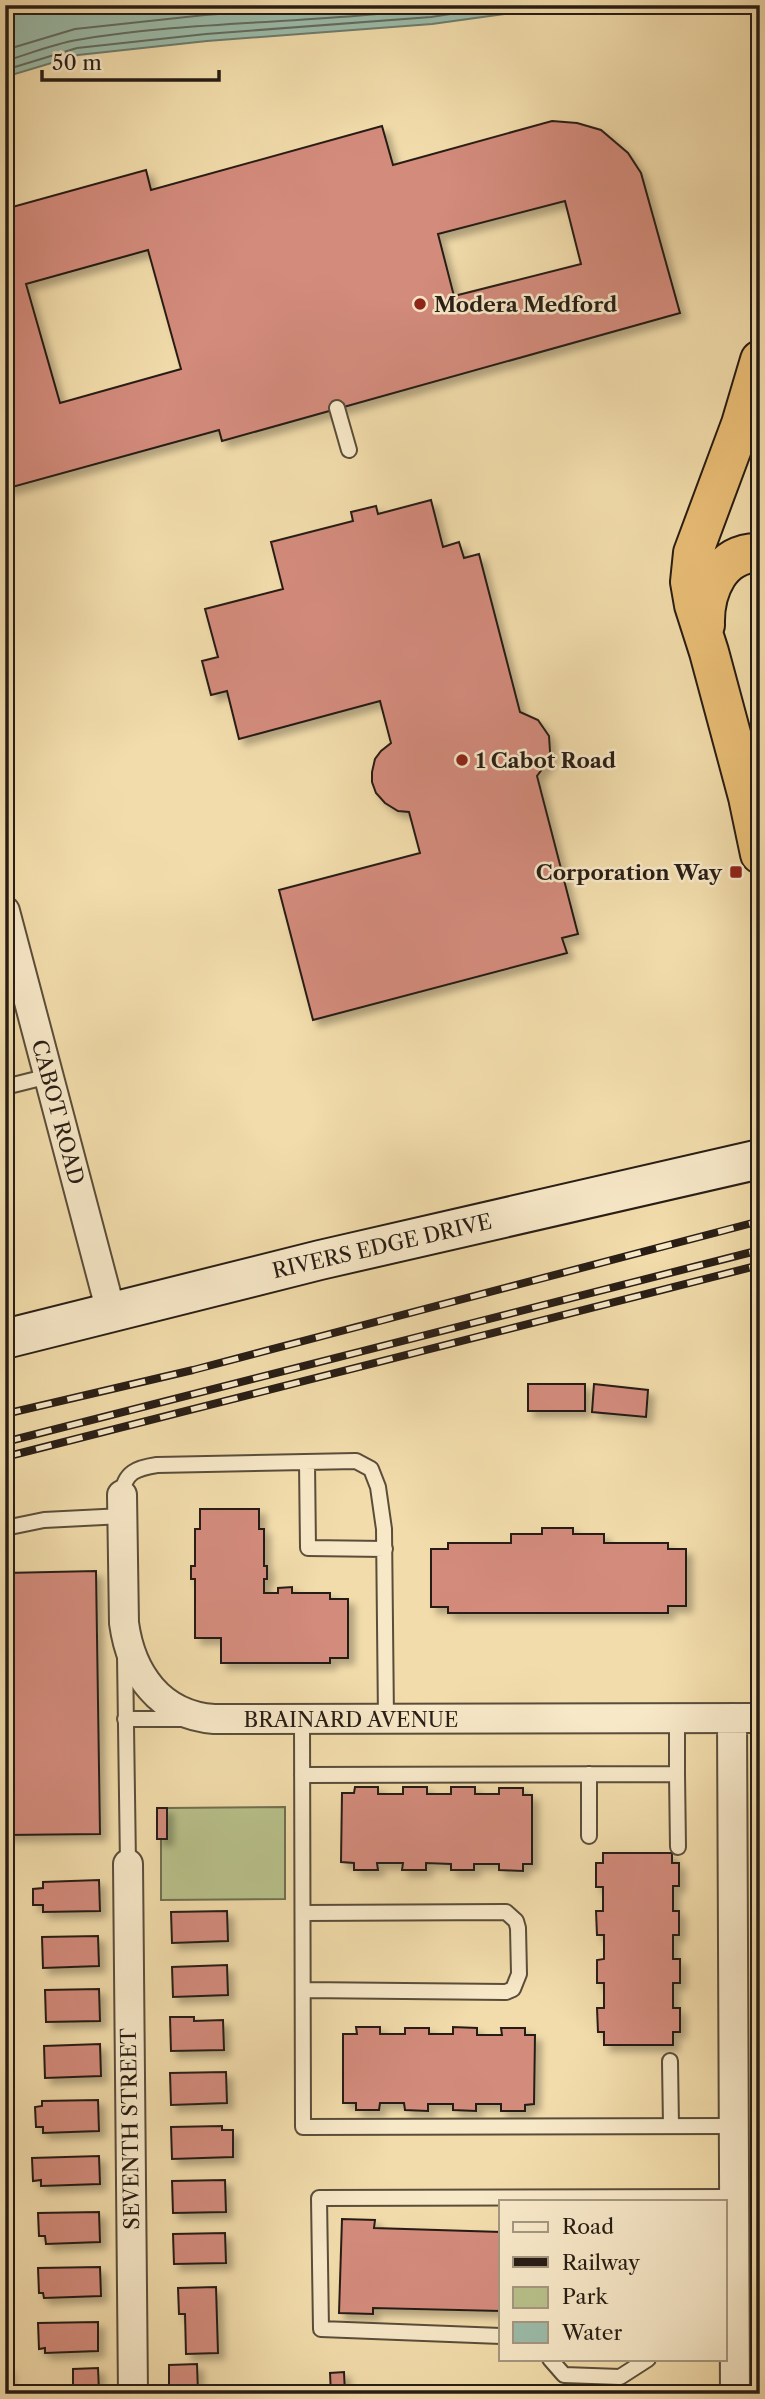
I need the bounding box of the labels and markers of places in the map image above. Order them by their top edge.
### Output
place label: Modera Medford [434,292,617,317]
marker: Modera Medford [412,296,428,312]
place label: 1 Cabot Road [476,748,616,773]
marker: 1 Cabot Road [454,752,470,768]
place label: Corporation Way [536,860,723,885]
marker: Corporation Way [728,864,744,880]

